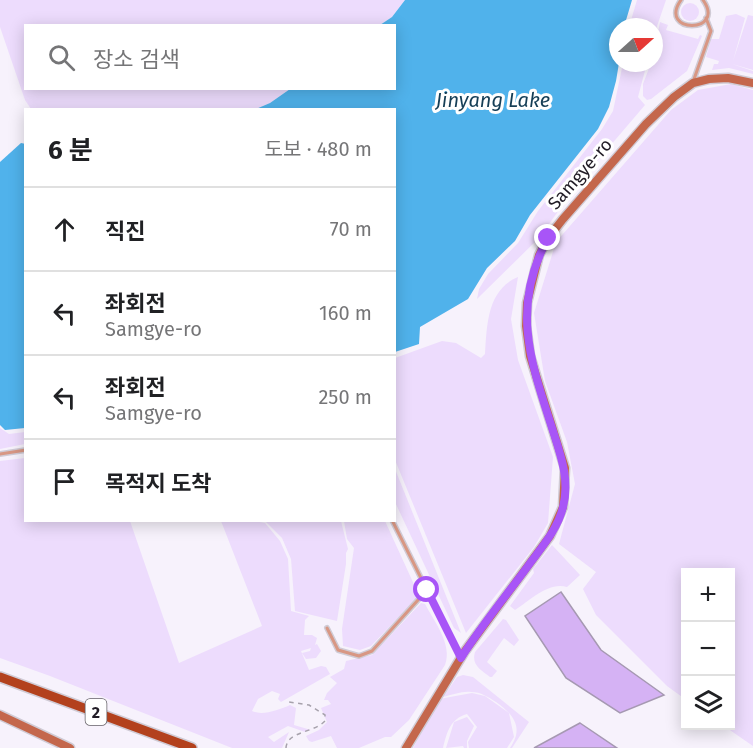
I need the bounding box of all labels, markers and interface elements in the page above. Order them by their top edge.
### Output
north arrow [609,18,663,72]
search box [24,24,396,90]
icon: search [45,41,78,74]
text: 장소 검색 [93,46,180,73]
water label: Jinyang Lake [435,88,550,112]
street label: Samgye-ro [543,134,617,214]
text: 6 분 [48,135,93,166]
text: 도보 · 480 m [265,137,372,161]
icon: ahead [48,213,81,246]
text: 70 m [330,217,372,241]
text: 직진 [105,218,145,245]
route end [534,224,560,250]
text: 좌회전 [105,290,166,317]
icon: left [48,297,81,330]
text: 160 m [319,301,372,325]
text: Samgye-ro [105,317,202,341]
text: 좌회전 [105,374,166,401]
icon: left [48,381,81,414]
text: 250 m [318,385,372,409]
text: Samgye-ro [105,401,202,425]
icon: arrive [48,465,81,498]
text: 목적지 도착 [105,470,211,497]
map controls [681,568,735,730]
button: + [681,568,735,622]
route start [413,576,439,602]
button: − [681,622,735,676]
button: layers [681,676,735,730]
road number: 2 [86,699,106,725]

